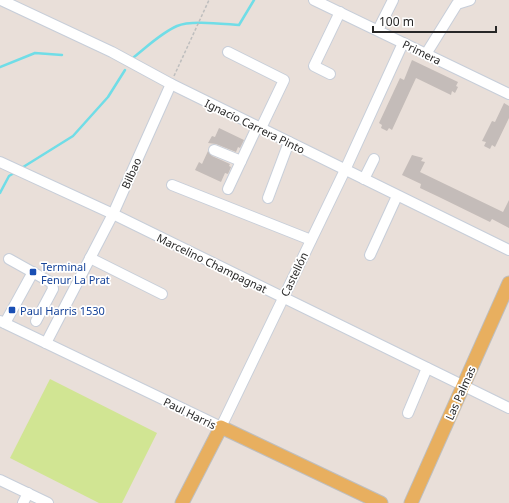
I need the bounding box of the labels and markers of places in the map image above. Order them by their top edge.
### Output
place label: Terminal Fenur La Prat [41,259,110,287]
marker: Terminal Fenur La Prat [28,267,38,277]
place label: Paul Harris 1530 [20,303,105,318]
marker: Paul Harris 1530 [7,305,17,315]

